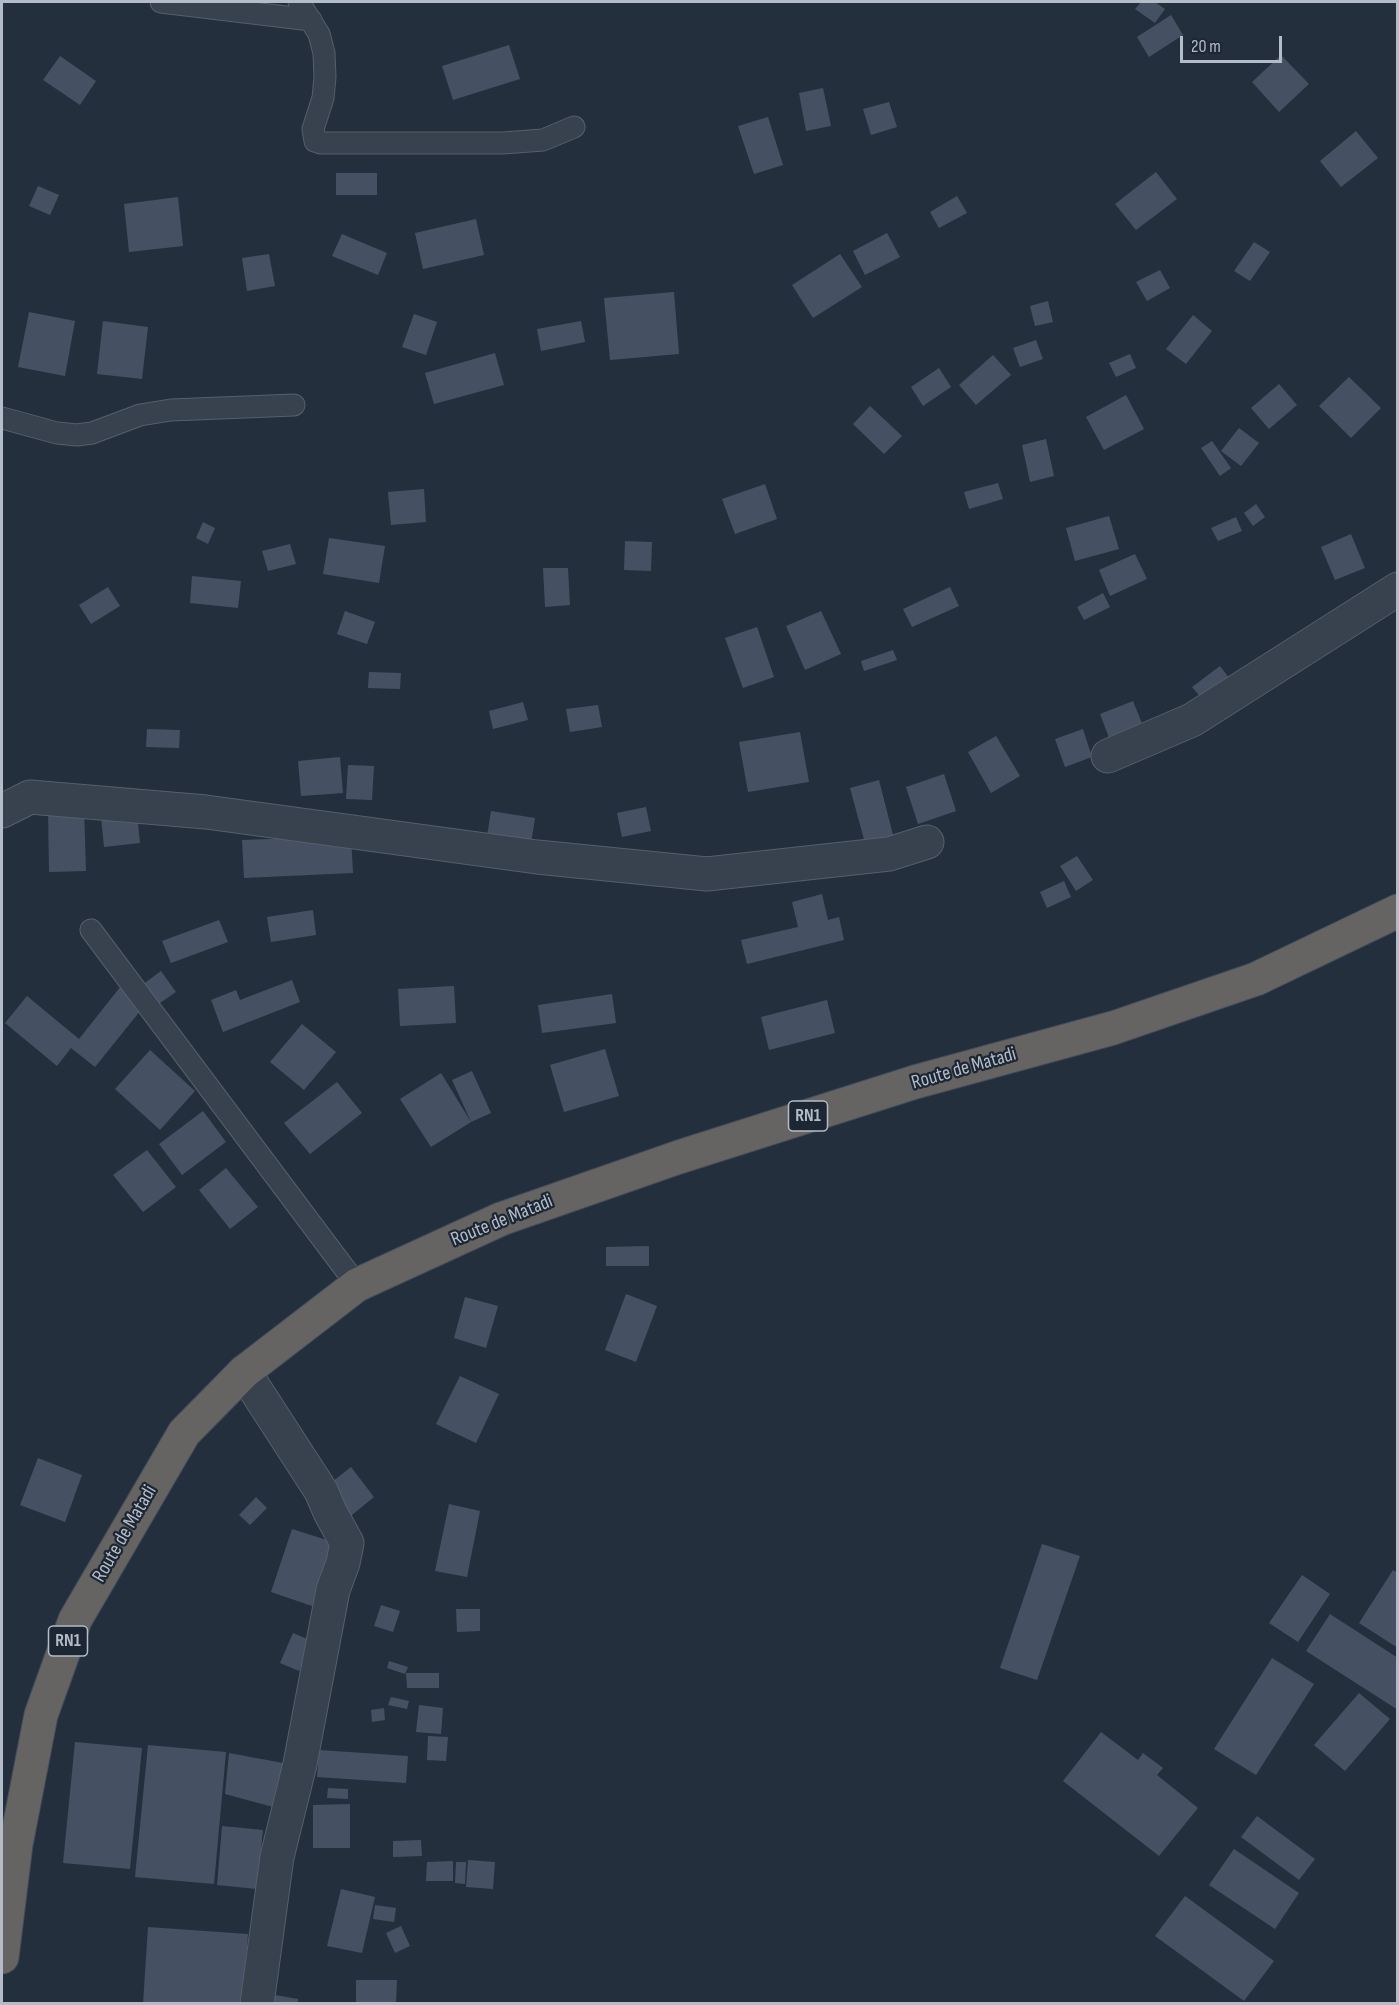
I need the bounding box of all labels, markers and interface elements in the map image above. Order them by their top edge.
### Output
scale bar [1183,24,1285,62]
text: 20 m [1191,36,1221,57]
street label: Route de Matadi [909,1043,1019,1095]
road number: RN1 [788,1101,828,1131]
street label: Route de Matadi [448,1190,556,1252]
street label: Route de Matadi [88,1481,162,1587]
road number: RN1 [48,1626,88,1656]

